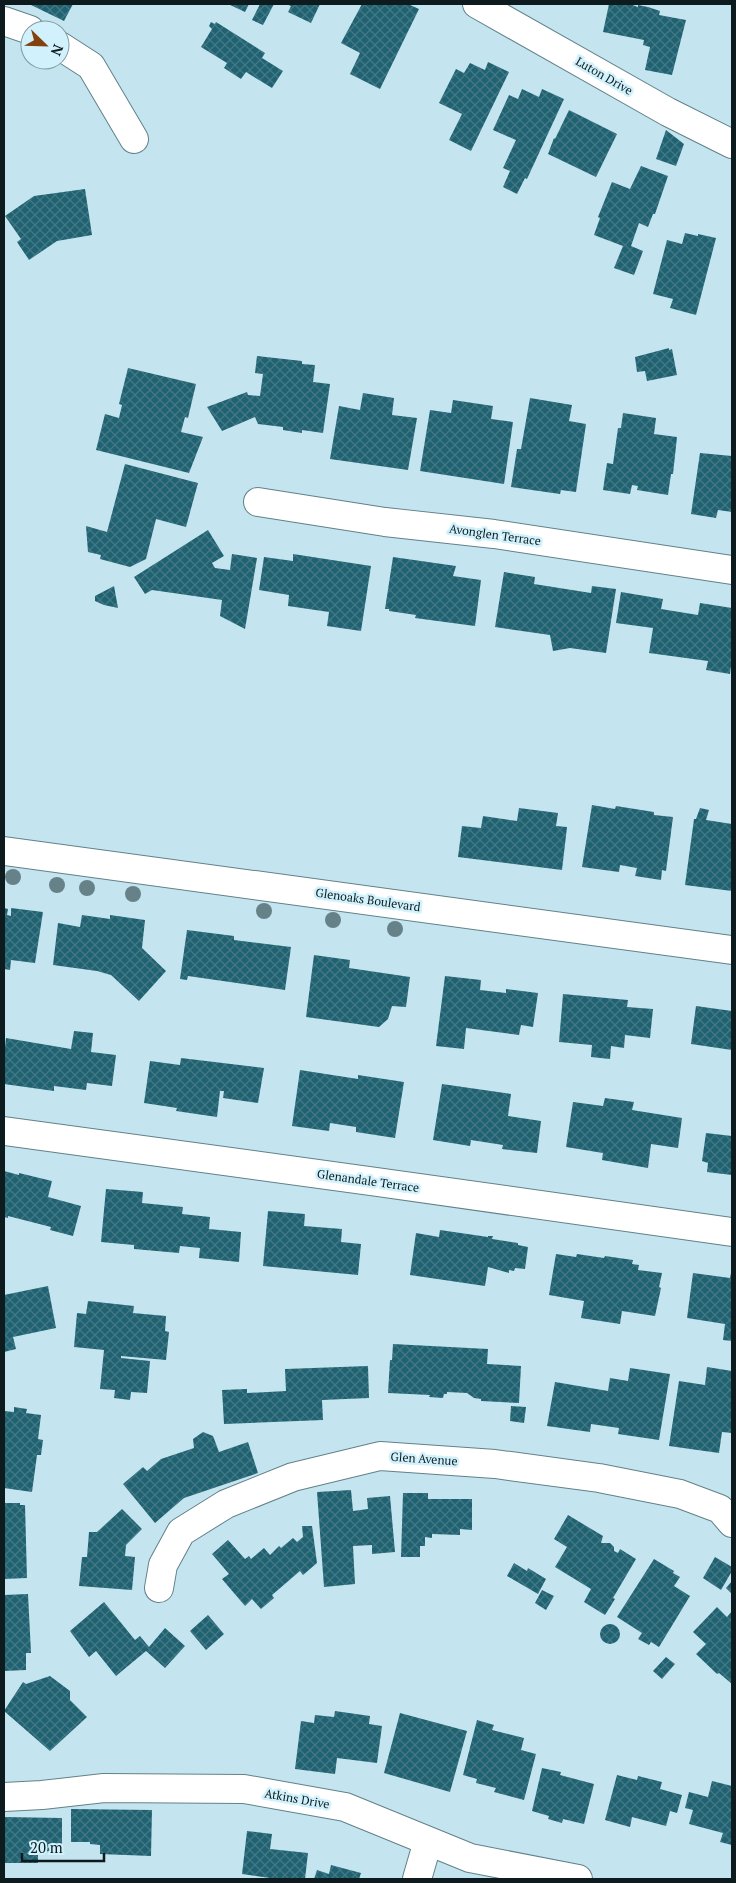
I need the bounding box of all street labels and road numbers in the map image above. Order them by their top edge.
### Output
street label: Luton Drive [573,53,635,98]
street label: Avonglen Terrace [448,521,542,548]
street label: Glenoaks Boulevard [315,885,422,914]
street label: Glenandale Terrace [316,1166,420,1195]
street label: Glen Avenue [390,1449,458,1468]
street label: Atkins Drive [263,1785,331,1812]

